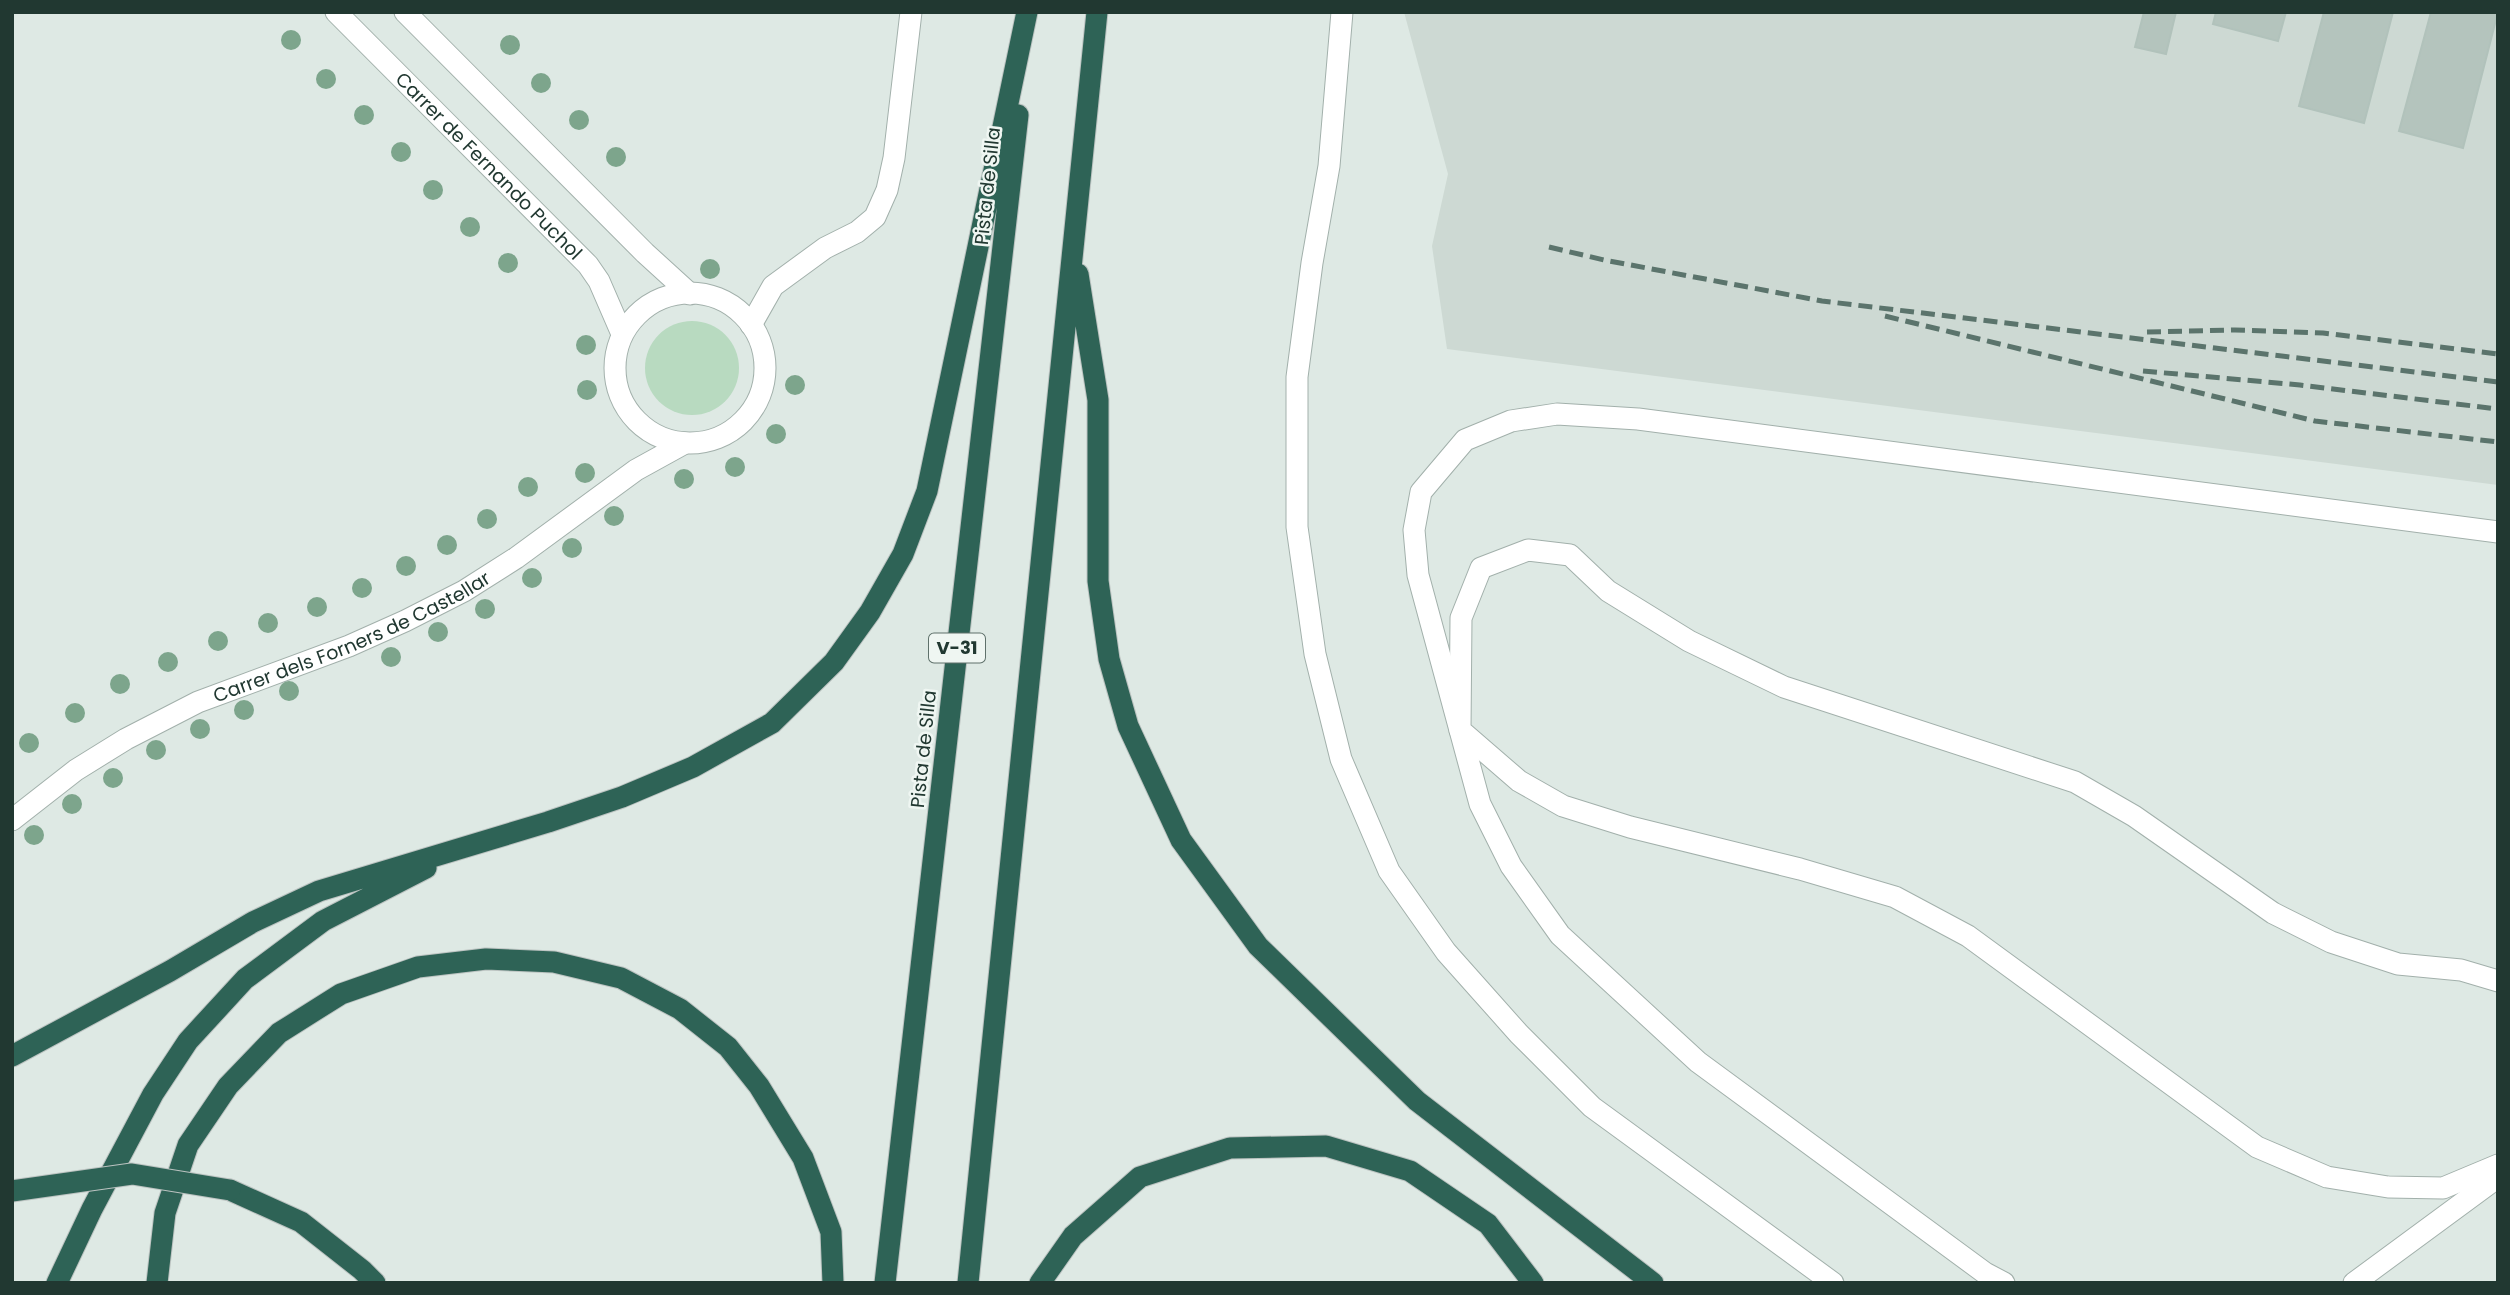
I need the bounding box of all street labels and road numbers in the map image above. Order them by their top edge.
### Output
street label: Carrer de Fernando Puchol [389,66,588,266]
street label: Pista de Silla [968,126,1007,246]
street label: Carrer dels Forners de Castellar [209,565,496,709]
road number: V-31 [929,634,985,662]
street label: Pista de Silla [904,689,943,809]

